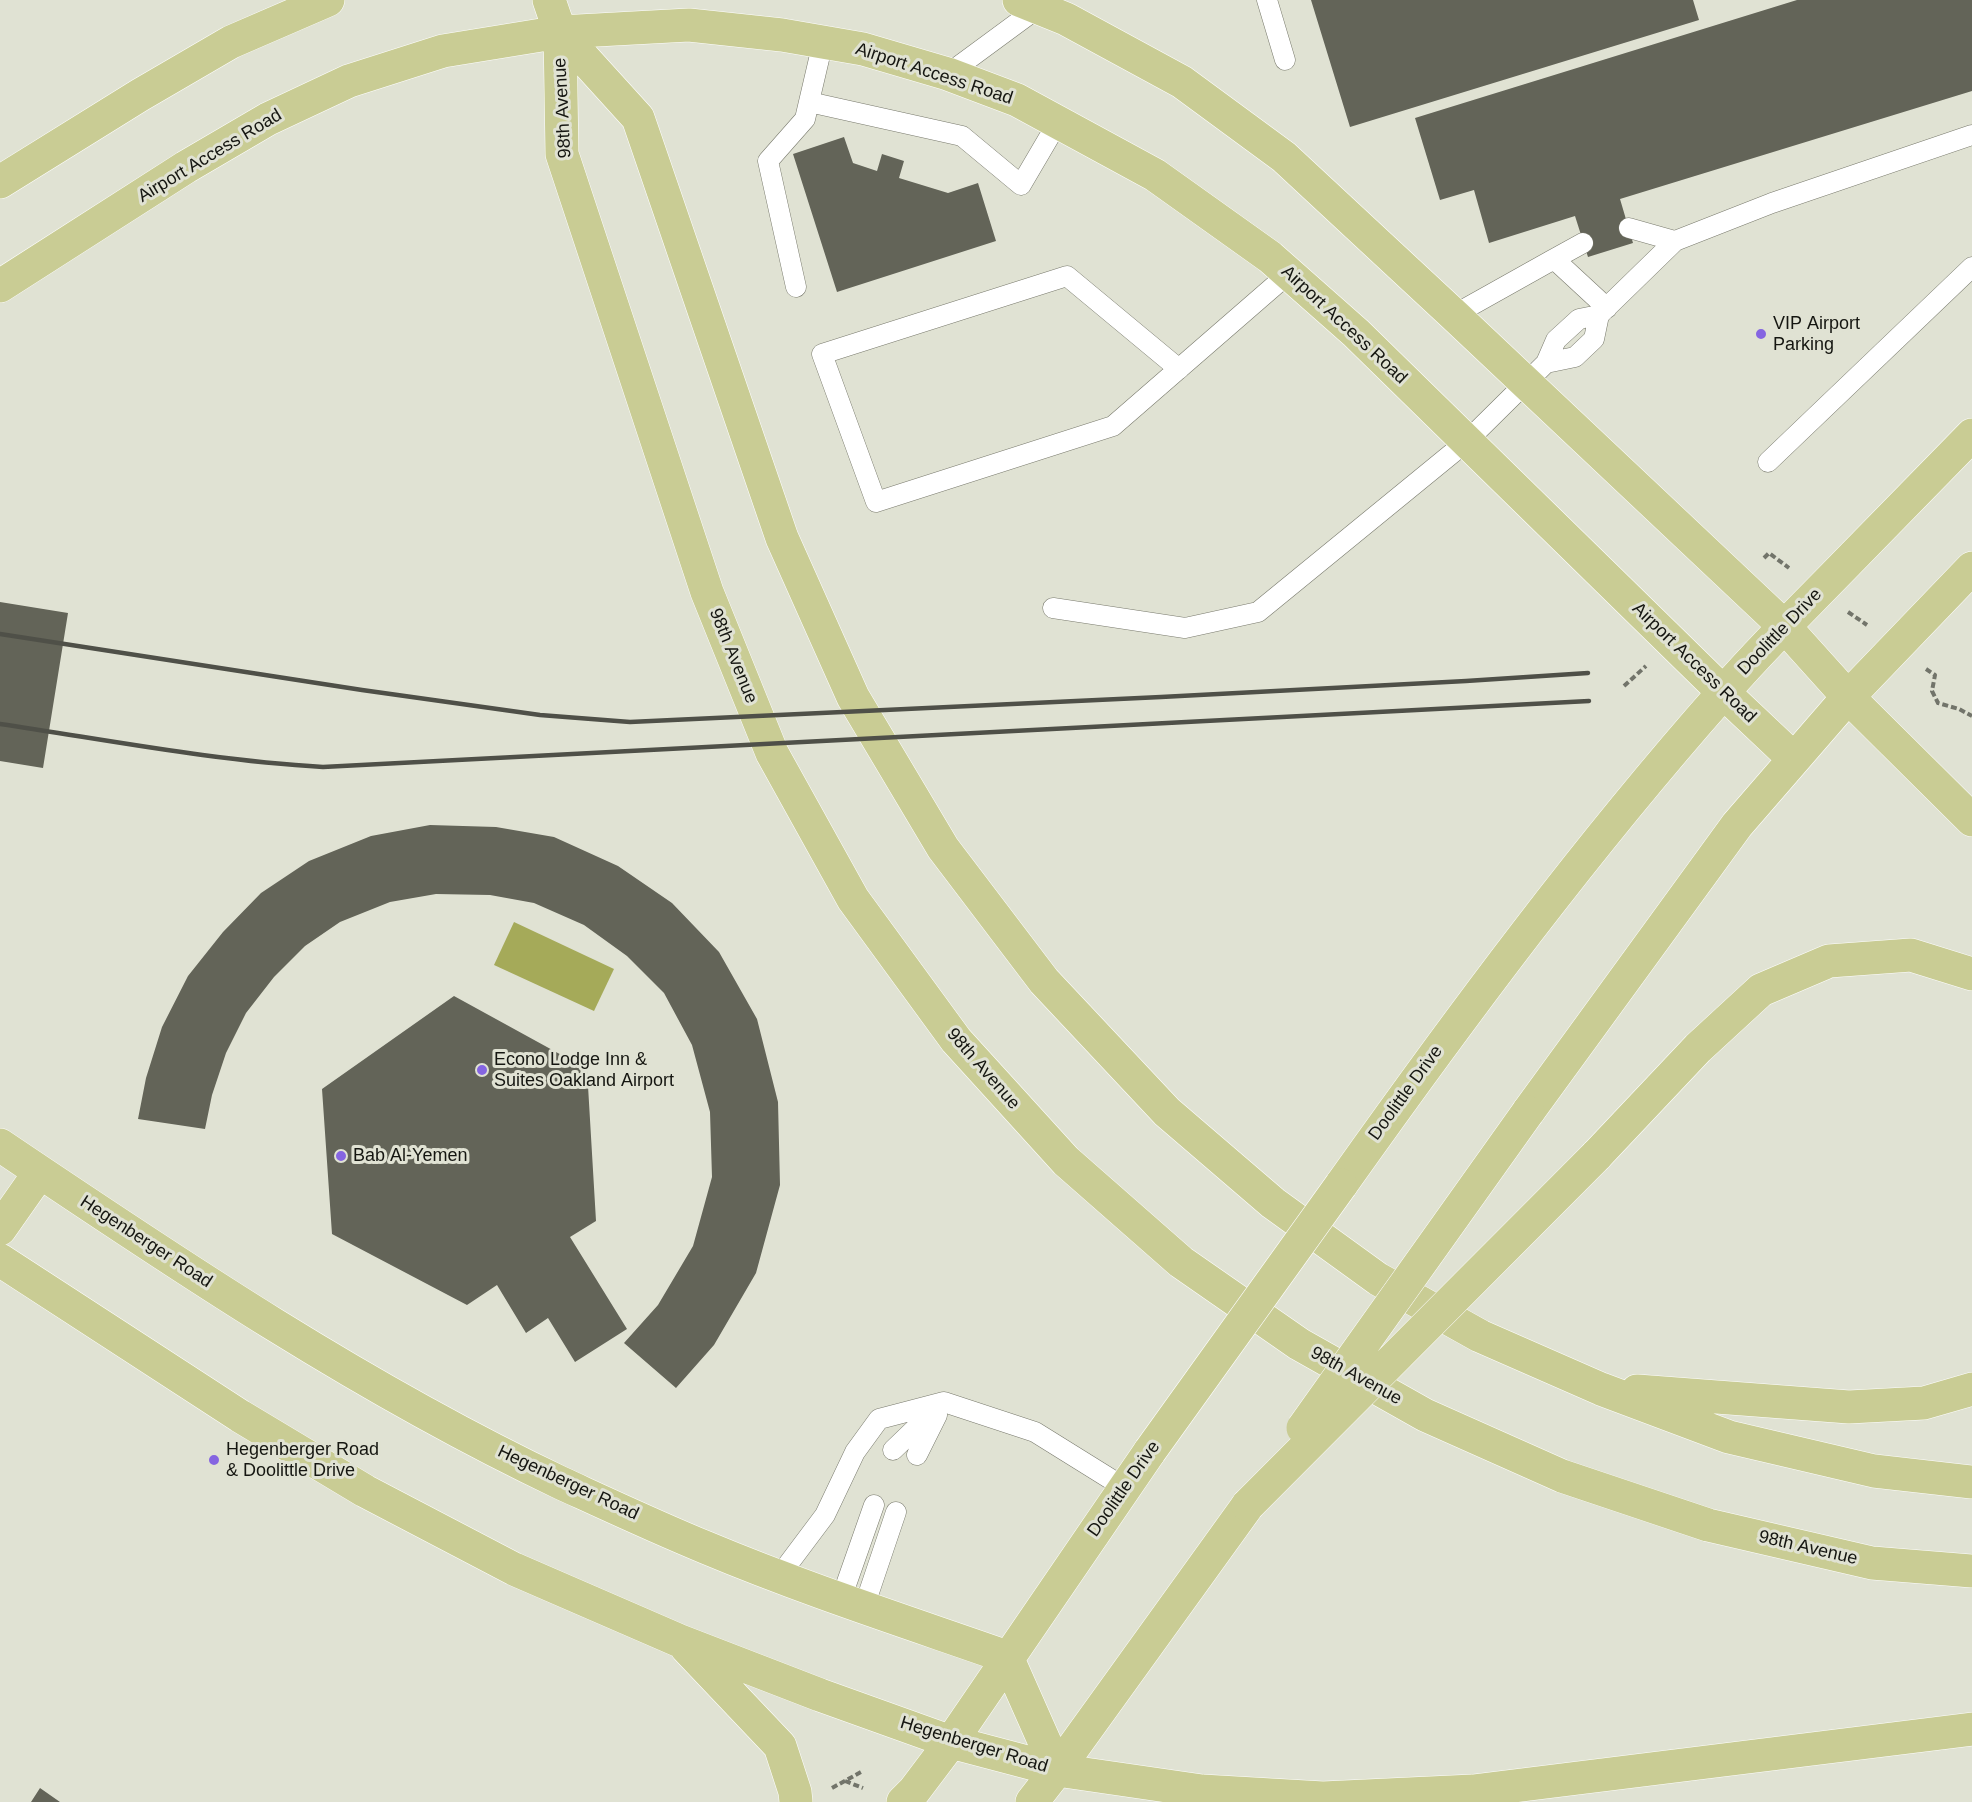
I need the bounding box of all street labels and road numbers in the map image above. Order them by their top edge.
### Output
street label: Airport Access Road [853,38,1015,110]
street label: 98th Avenue [550,57,576,159]
street label: Airport Access Road [134,104,286,208]
street label: Airport Access Road [1277,261,1411,389]
street label: Doolittle Drive [1733,584,1827,680]
street label: Airport Access Road [1627,598,1761,728]
street label: 98th Avenue [704,605,762,707]
street label: 98th Avenue [942,1024,1024,1114]
street label: Doolittle Drive [1364,1041,1448,1145]
street label: Hegenberger Road [76,1191,216,1293]
street label: 98th Avenue [1307,1342,1405,1410]
street label: Doolittle Drive [1083,1437,1165,1541]
street label: Hegenberger Road [494,1441,642,1525]
street label: 98th Avenue [1756,1526,1860,1570]
street label: Hegenberger Road [898,1712,1050,1778]

